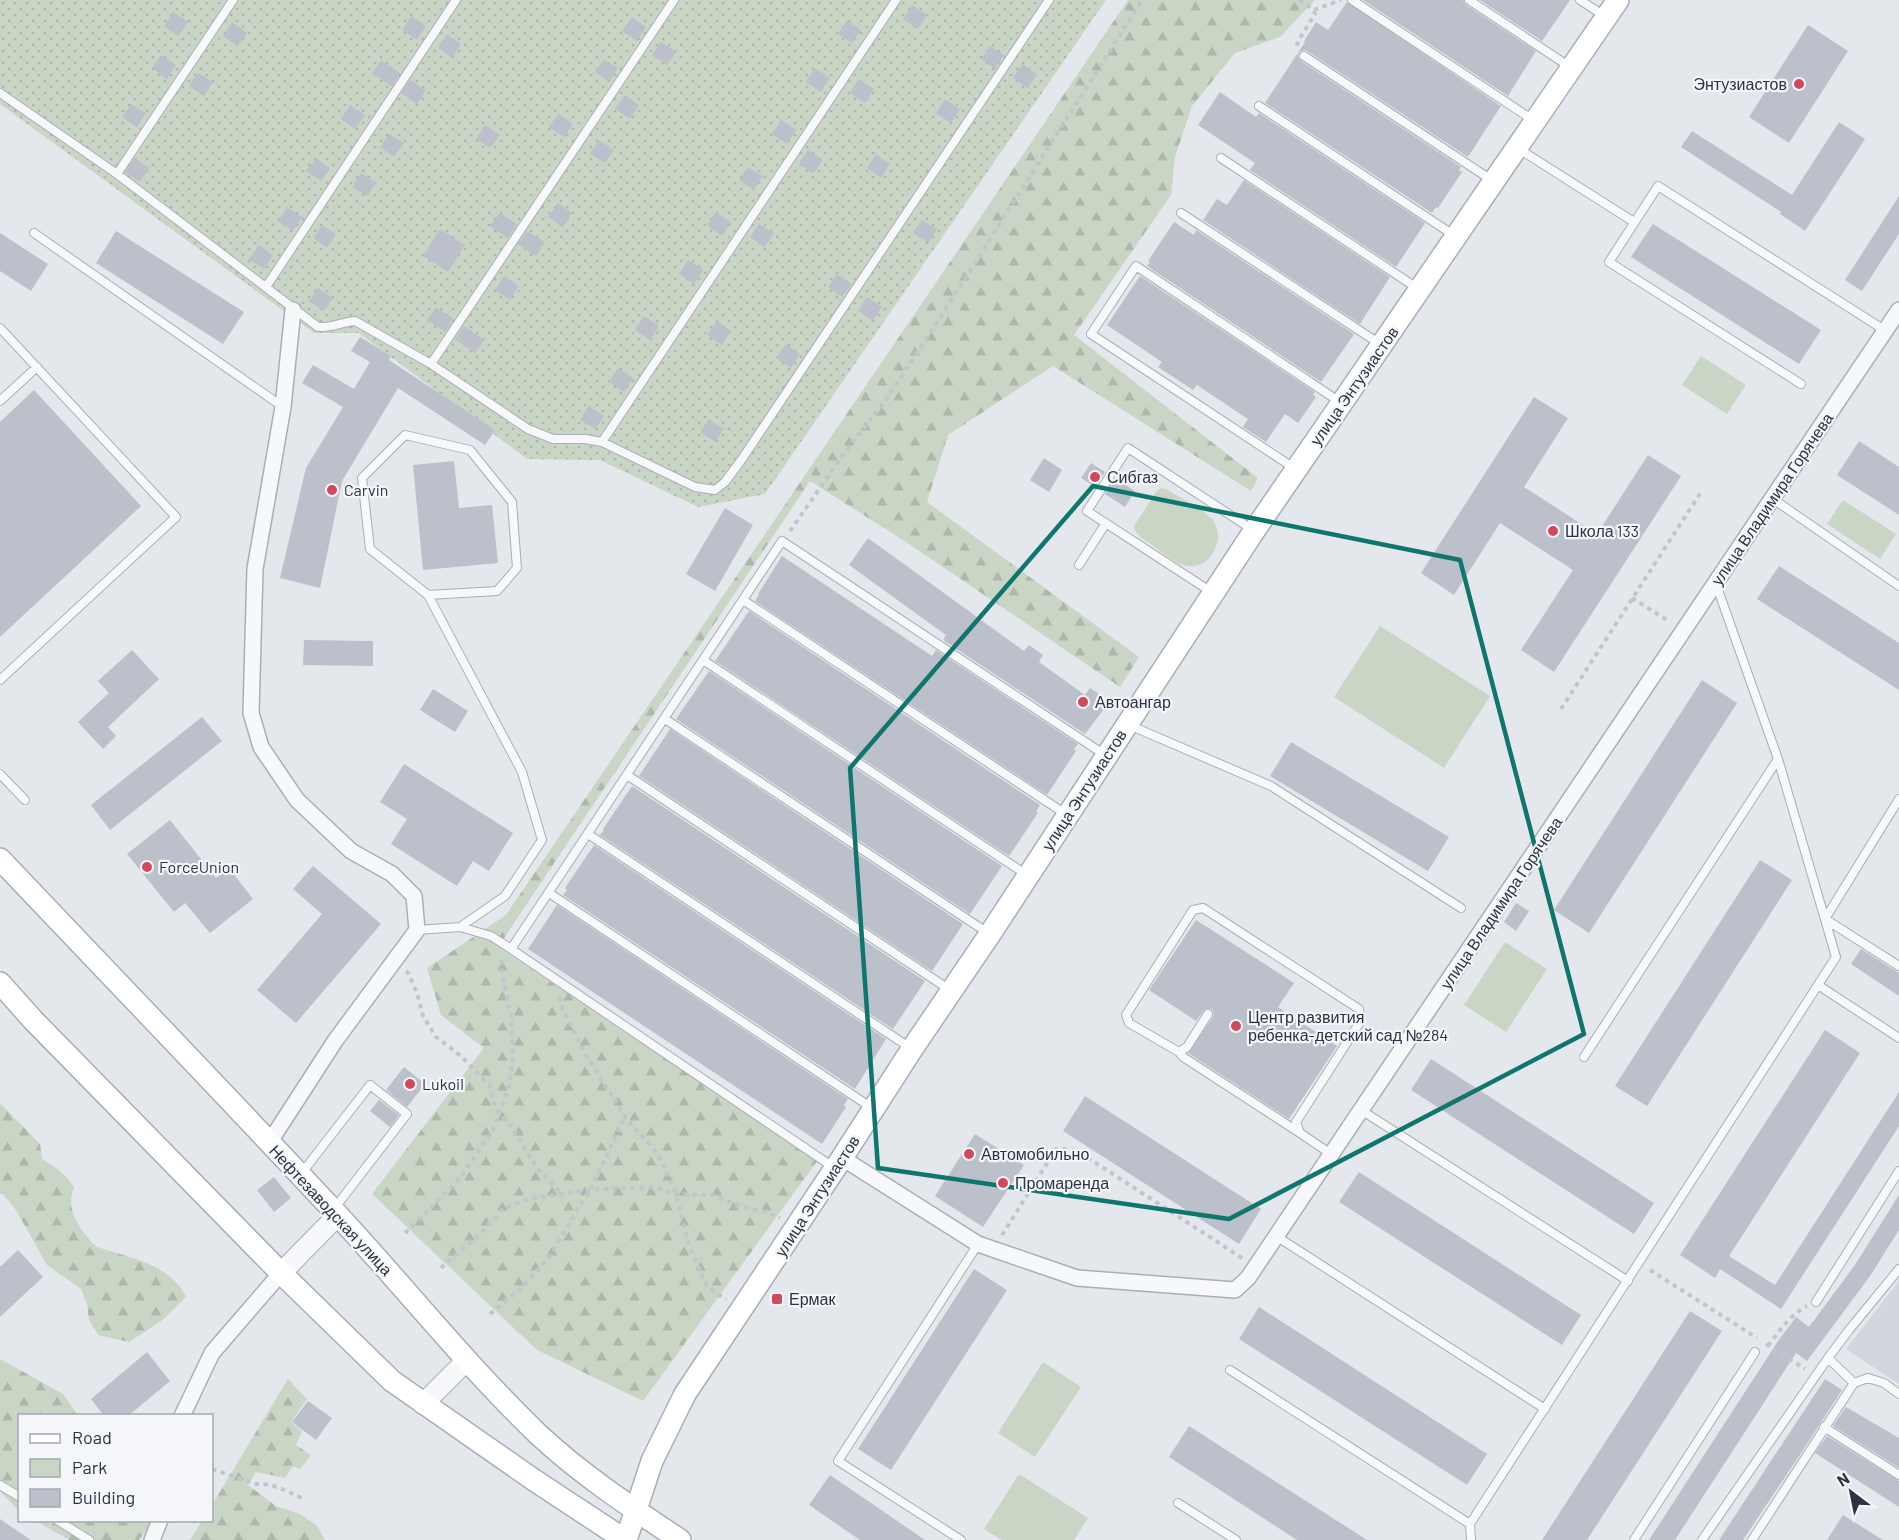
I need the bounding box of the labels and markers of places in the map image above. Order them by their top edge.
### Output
place label: Энтузиастов [1693,74,1787,93]
marker: Энтузиастов [1792,77,1806,91]
place label: Сибгаз [1107,467,1158,486]
marker: Сибгаз [1088,470,1102,484]
place label: Carvin [344,480,388,499]
marker: Carvin [325,483,339,497]
place label: Школа 133 [1565,521,1639,540]
marker: Школа 133 [1546,524,1560,538]
place label: Автоангар [1095,692,1171,711]
marker: Автоангар [1076,695,1090,709]
place label: ForceUnion [159,857,239,876]
marker: ForceUnion [140,860,154,874]
place label: Центр развития ребенка-детский сад №284 [1248,1007,1448,1044]
marker: Центр развития ребенка-детский сад №284 [1229,1019,1243,1033]
place label: Lukoil [422,1074,464,1093]
marker: Lukoil [403,1077,417,1091]
place label: Автомобильно [981,1144,1089,1163]
marker: Автомобильно [962,1147,976,1161]
place label: Промаренда [1015,1173,1109,1192]
marker: Промаренда [996,1176,1010,1190]
place label: Ермак [789,1289,836,1308]
marker: Ермак [770,1292,784,1306]

